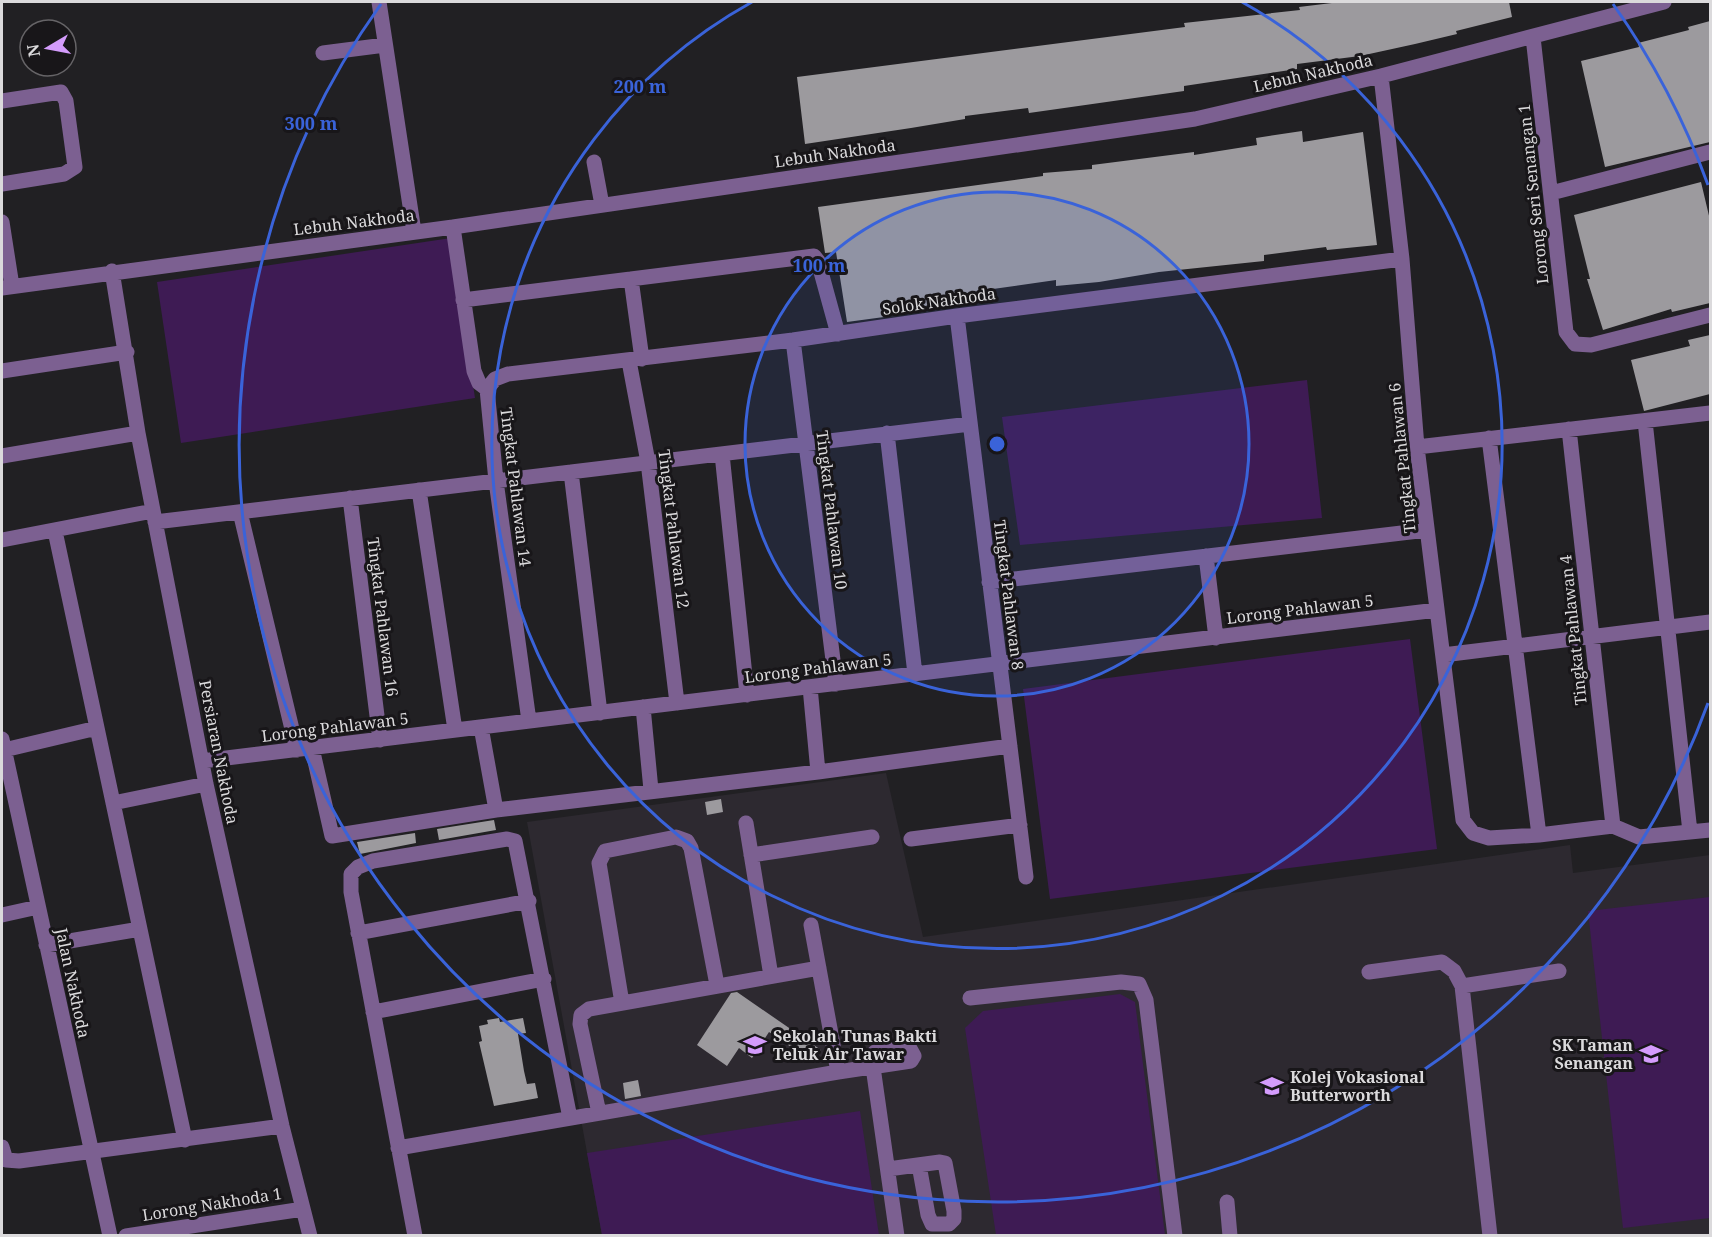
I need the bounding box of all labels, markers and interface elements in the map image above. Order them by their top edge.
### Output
north arrow [18,18,78,78]
text: N [21,42,45,59]
street label: Lebuh Nakhoda [1251,49,1375,97]
text: 200 m [614,74,667,98]
street label: Lorong Seri Senangan 1 [1513,103,1553,285]
text: 300 m [285,111,338,135]
street label: Lebuh Nakhoda [773,134,897,172]
street label: Lebuh Nakhoda [292,204,416,240]
text: 100 m [793,253,846,277]
street label: Solok Nakhoda [881,282,997,320]
street label: Tingkat Pahlawan 6 [1383,382,1421,534]
street label: Tingkat Pahlawan 14 [495,406,537,568]
street label: Tingkat Pahlawan 10 [811,429,853,591]
centre of rings [987,434,1007,454]
street label: Tingkat Pahlawan 12 [653,448,695,610]
street label: Tingkat Pahlawan 8 [989,519,1029,671]
street label: Tingkat Pahlawan 16 [362,536,404,698]
street label: Tingkat Pahlawan 4 [1554,554,1592,706]
street label: Lorong Pahlawan 5 [1225,589,1375,629]
street label: Lorong Pahlawan 5 [743,648,893,688]
street label: Persiaran Nakhoda [194,678,244,826]
street label: Lorong Pahlawan 5 [260,707,410,747]
street label: Jalan Nakhoda [50,925,95,1040]
place label: Sekolah Tunas Bakti Teluk Air Tawar [773,1025,937,1065]
school or university icon: Sekolah Tunas Bakti Teluk Air Tawar [742,1032,768,1058]
place label: SK Taman Senangan [1552,1034,1633,1074]
school or university icon: SK Taman Senangan [1638,1041,1664,1067]
place label: Kolej Vokasional Butterworth [1290,1066,1425,1106]
school or university icon: Kolej Vokasional Butterworth [1259,1073,1285,1099]
street label: Lorong Nakhoda 1 [141,1182,283,1226]

